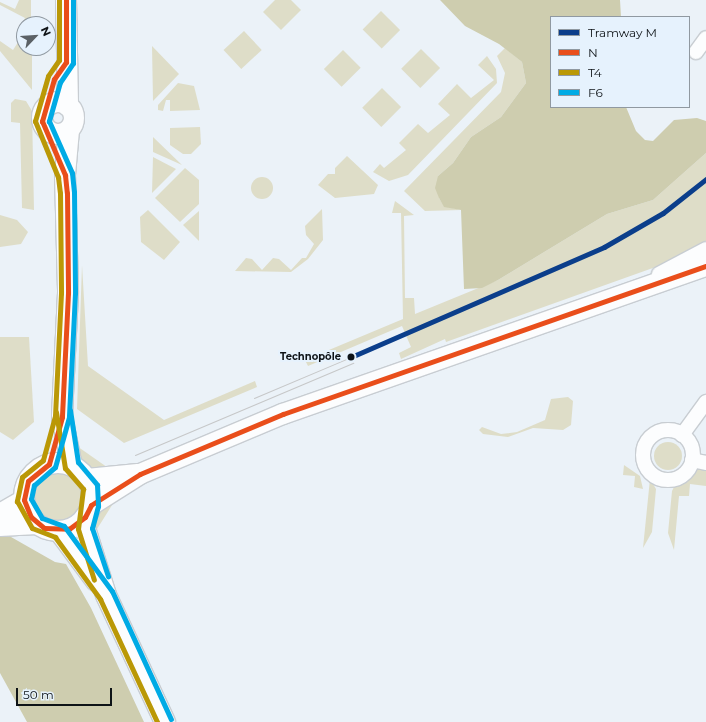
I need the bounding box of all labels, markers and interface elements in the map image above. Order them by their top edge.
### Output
north arrow [16,16,56,56]
legend [550,16,690,108]
text: N [38,24,54,38]
text: Tramway M [588,25,657,40]
text: N [588,45,598,60]
text: T4 [588,65,602,80]
text: F6 [588,85,603,100]
marker: Technopôle [344,350,358,364]
place label: Technopôle [280,351,341,363]
scale bar [18,680,114,706]
text: 50 m [23,687,54,702]

